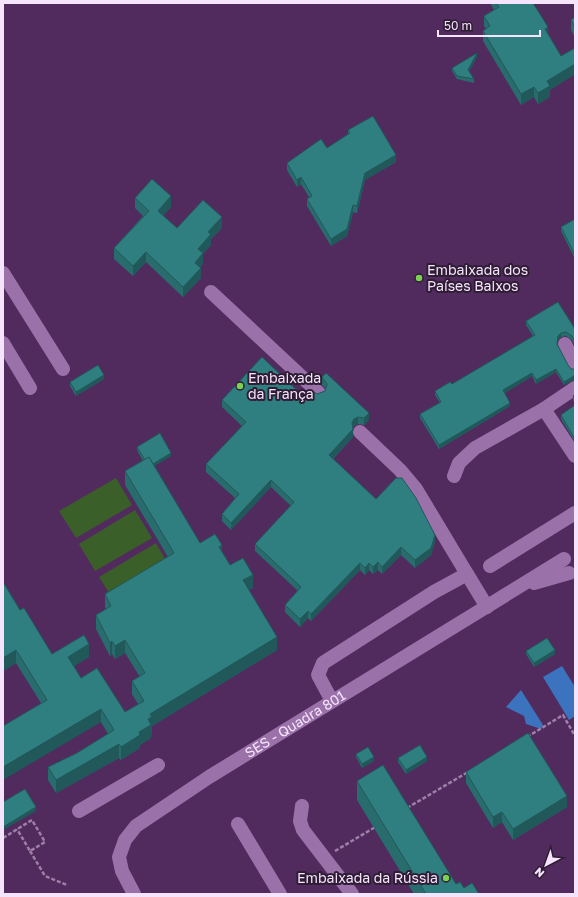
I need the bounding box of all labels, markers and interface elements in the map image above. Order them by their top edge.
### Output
scale bar [438,12,540,38]
text: 50 m [444,18,472,33]
place label: Embaixada dos Países Baixos [427,261,528,294]
marker: Embaixada dos Países Baixos [414,273,424,283]
place label: Embaixada da França [248,369,321,402]
marker: Embaixada da França [235,381,245,391]
street label: SES - Quadra 801 [241,686,348,761]
north arrow [526,845,566,885]
text: N [532,865,547,881]
place label: Embaixada da Rússia [297,869,438,886]
marker: Embaixada da Rússia [441,873,451,883]

